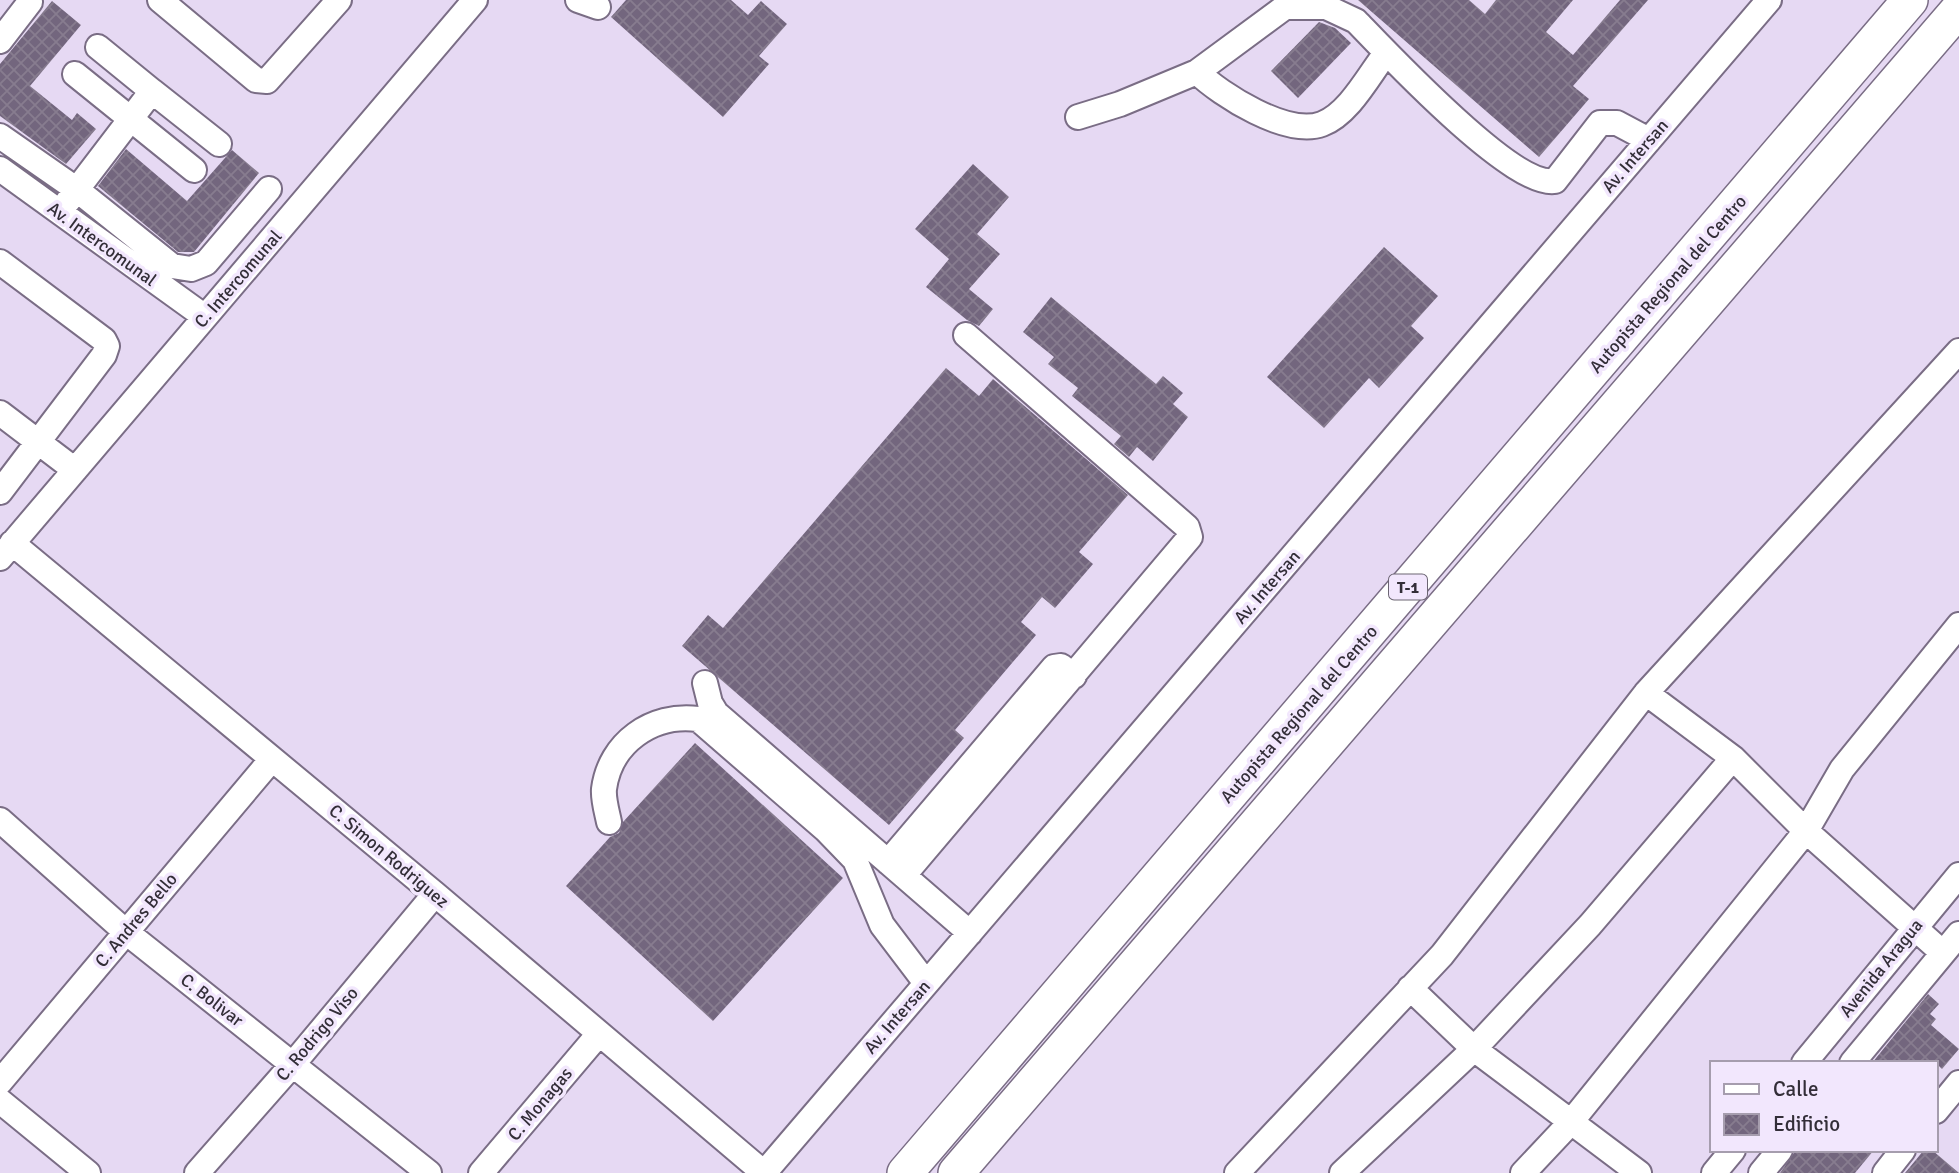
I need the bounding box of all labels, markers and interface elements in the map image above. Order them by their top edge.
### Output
street label: Av. Intersan [1597,115,1673,197]
street label: Autopista Regional del Centro [1585,191,1751,377]
street label: Av. Intercomunal [43,197,161,291]
street label: C. Intercomunal [190,226,286,332]
street label: Av. Intersan [1229,546,1305,628]
road number: T-1 [1389,574,1427,600]
street label: Autopista Regional del Centro [1216,621,1382,807]
street label: C. Simon Rodriguez [325,800,453,912]
street label: C. Andres Bello [90,868,182,972]
street label: Avenida Aragua [1835,914,1927,1022]
street label: C. Bolivar [176,969,248,1032]
street label: Av. Intersan [859,976,935,1058]
street label: C. Rodrigo Viso [271,982,363,1086]
legend [1710,1061,1938,1152]
street label: C. Monagas [503,1063,577,1145]
text: Calle [1773,1076,1819,1102]
text: Edificio [1773,1111,1840,1137]

